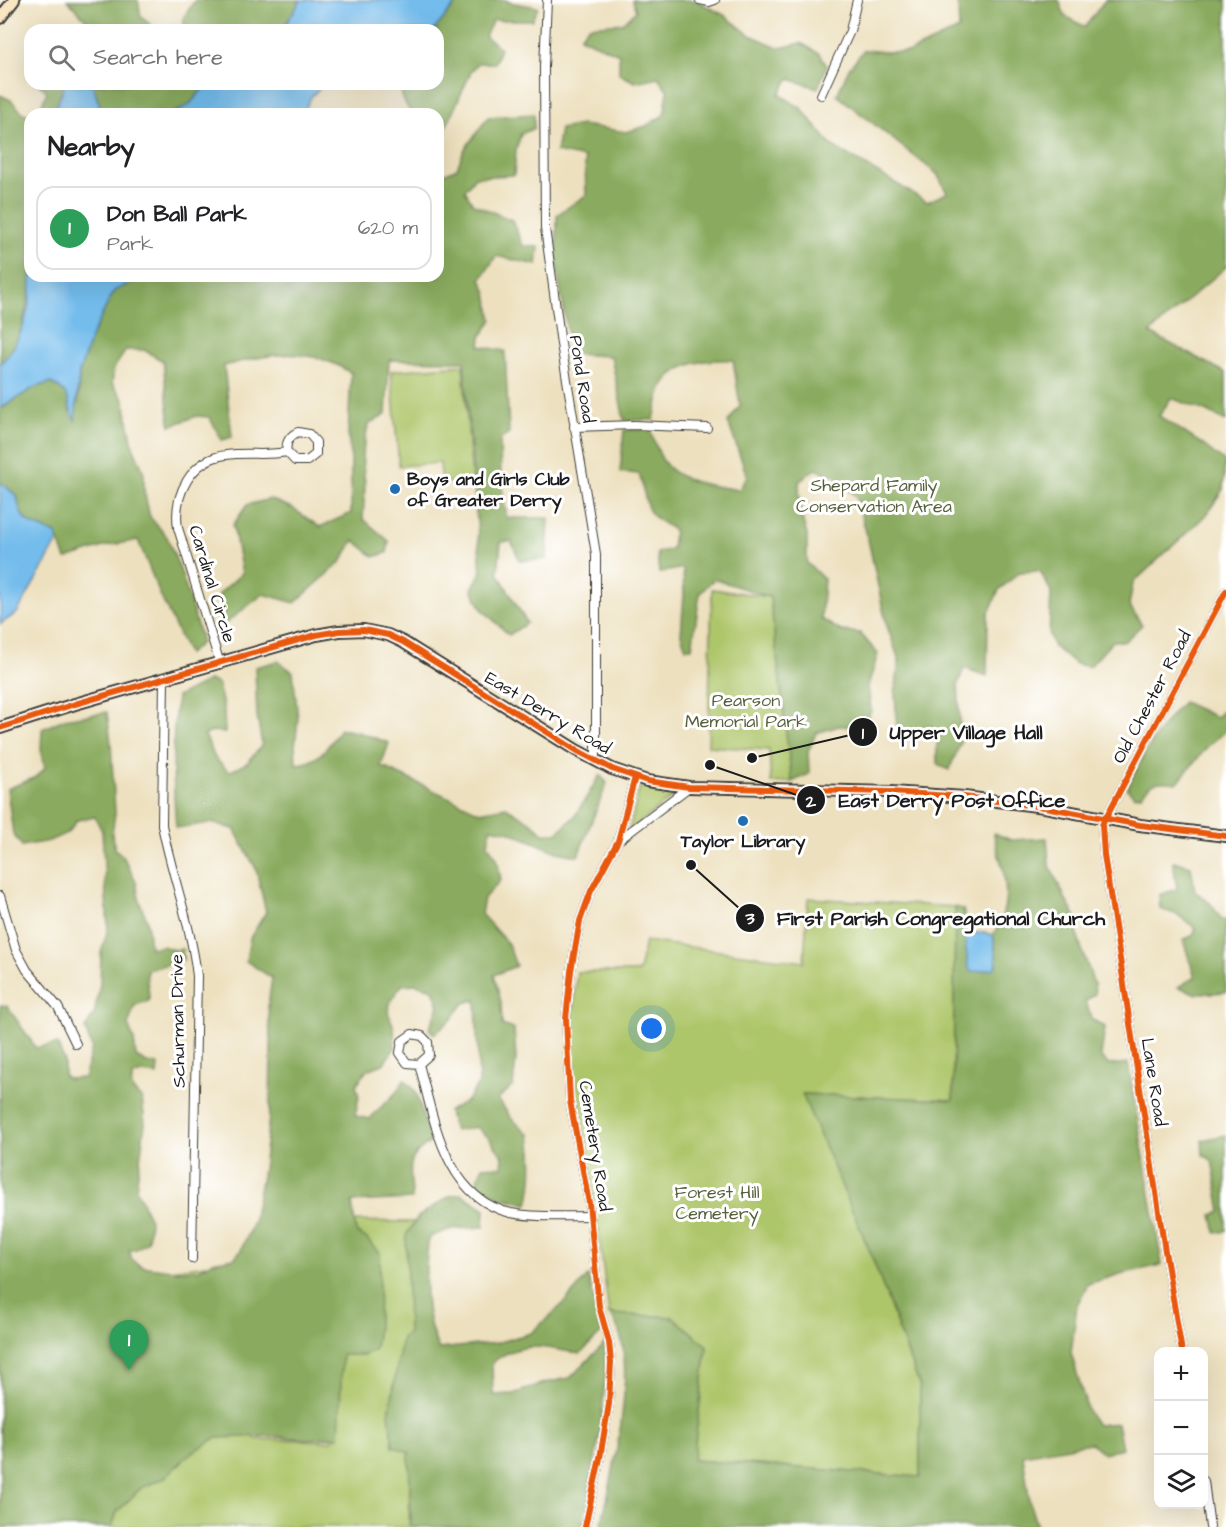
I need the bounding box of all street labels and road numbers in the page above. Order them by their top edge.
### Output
street label: Pond Road [563,333,601,425]
street label: Cardinal Circle [182,522,242,646]
street label: Old Chester Road [1106,626,1198,768]
street label: East Derry Road [480,665,616,761]
street label: Schurman Drive [164,954,192,1088]
street label: Lane Road [1135,1036,1173,1128]
street label: Cemetery Road [571,1079,618,1213]

